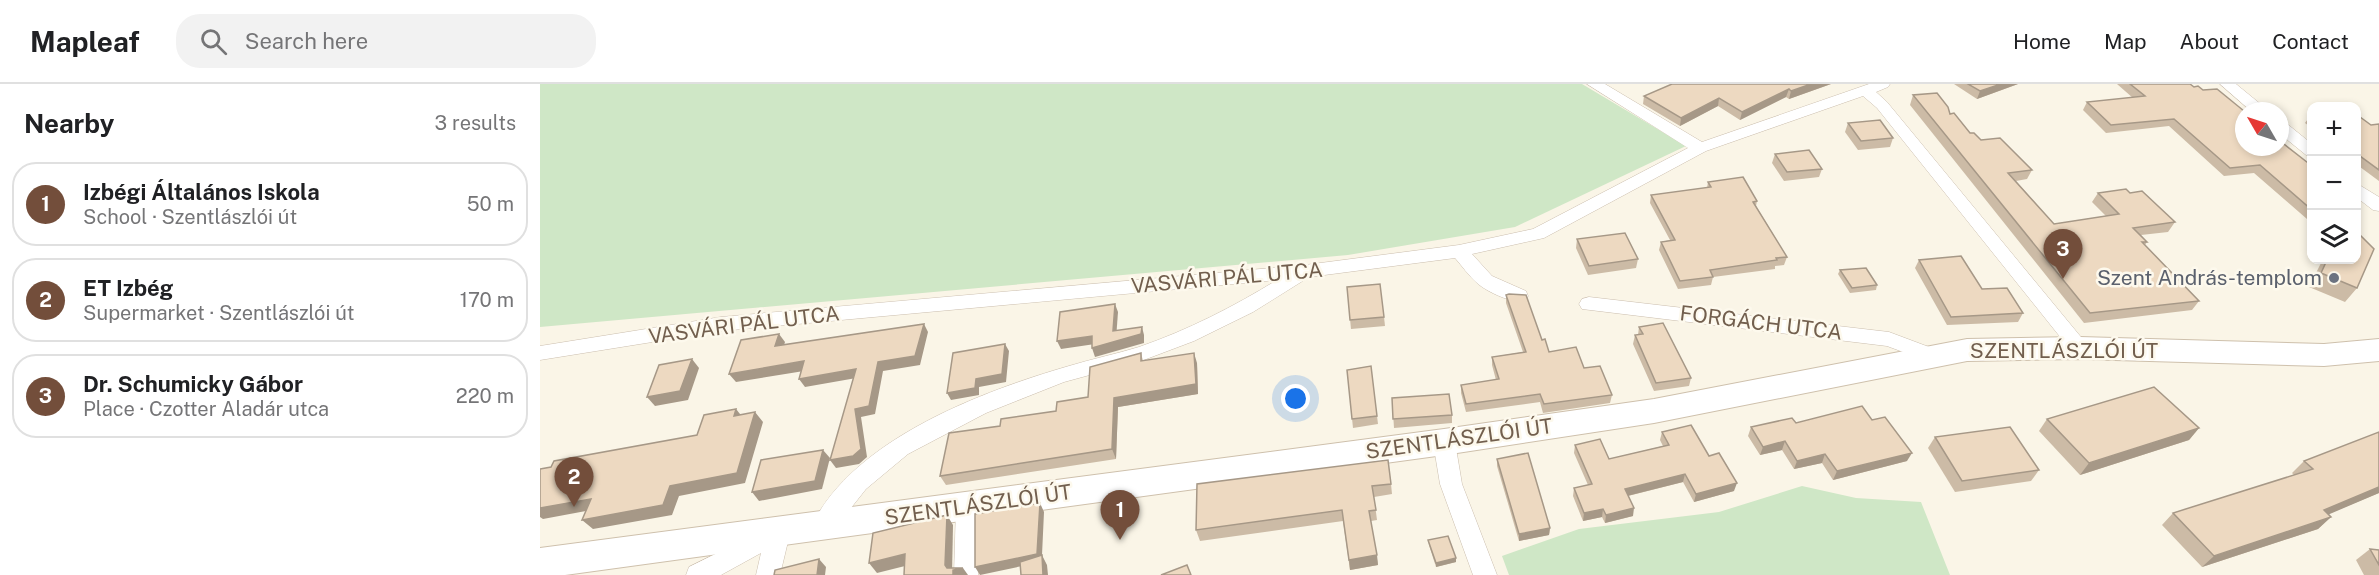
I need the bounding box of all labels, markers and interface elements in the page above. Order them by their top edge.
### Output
search box [176,14,596,68]
text: Mapleaf [30,25,140,58]
icon: search [197,25,230,58]
text: Search here [245,28,368,54]
text: Home [2013,29,2071,54]
text: Map [2104,29,2147,54]
text: About [2180,29,2239,54]
text: Contact [2272,29,2349,54]
north arrow [2235,102,2289,156]
map controls [2307,102,2361,264]
button: + [2307,102,2361,156]
text: Nearby [24,108,114,139]
text: 3 results [435,111,516,135]
button: − [2307,156,2361,210]
text: Izbégi Általános Iskola [83,179,320,205]
text: 1 [41,192,50,216]
text: 50 m [467,192,514,216]
text: School · Szentlászlói út [83,205,297,229]
button: layers [2307,210,2361,264]
pin: 3 [2044,230,2083,279]
street label: VASVÁRI PÁL UTCA [1130,257,1324,298]
place label: Szent András-templom [2097,265,2322,290]
marker: Szent András-templom [2327,271,2341,285]
text: ET Izbég [83,275,173,301]
text: 2 [39,288,52,312]
text: 170 m [460,288,514,312]
street label: VASVÁRI PÁL UTCA [647,300,841,349]
street label: FORGÁCH UTCA [1678,300,1844,345]
text: Supermarket · Szentlászlói út [83,301,355,325]
street label: SZENTLÁSZLÓI ÚT [1970,338,2158,363]
text: Dr. Schumicky Gábor [83,371,303,397]
text: 3 [39,384,52,408]
text: 220 m [456,384,514,408]
your location [1281,384,1310,413]
text: Place · Czotter Aladár utca [83,397,329,421]
street label: SZENTLÁSZLÓI ÚT [1364,413,1554,464]
pin: 2 [555,458,594,507]
street label: SZENTLÁSZLÓI ÚT [883,479,1073,530]
pin: 1 [1100,490,1140,540]

